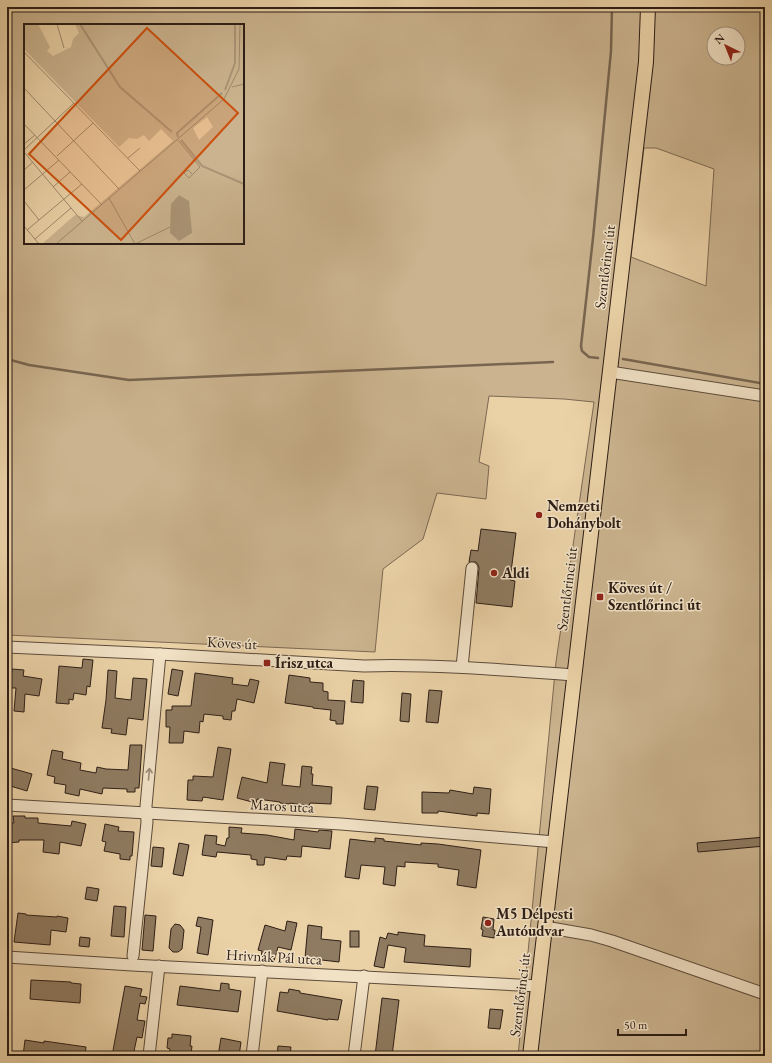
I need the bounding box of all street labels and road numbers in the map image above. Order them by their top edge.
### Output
street label: Szentlőrinci út [590,224,619,310]
street label: Szentlőrinci út [552,546,581,632]
street label: Köves út [207,632,258,653]
street label: Maros utca [250,794,314,817]
street label: Hrivnák Pál utca [226,945,322,968]
street label: Szentlőrinci út [505,952,534,1038]

